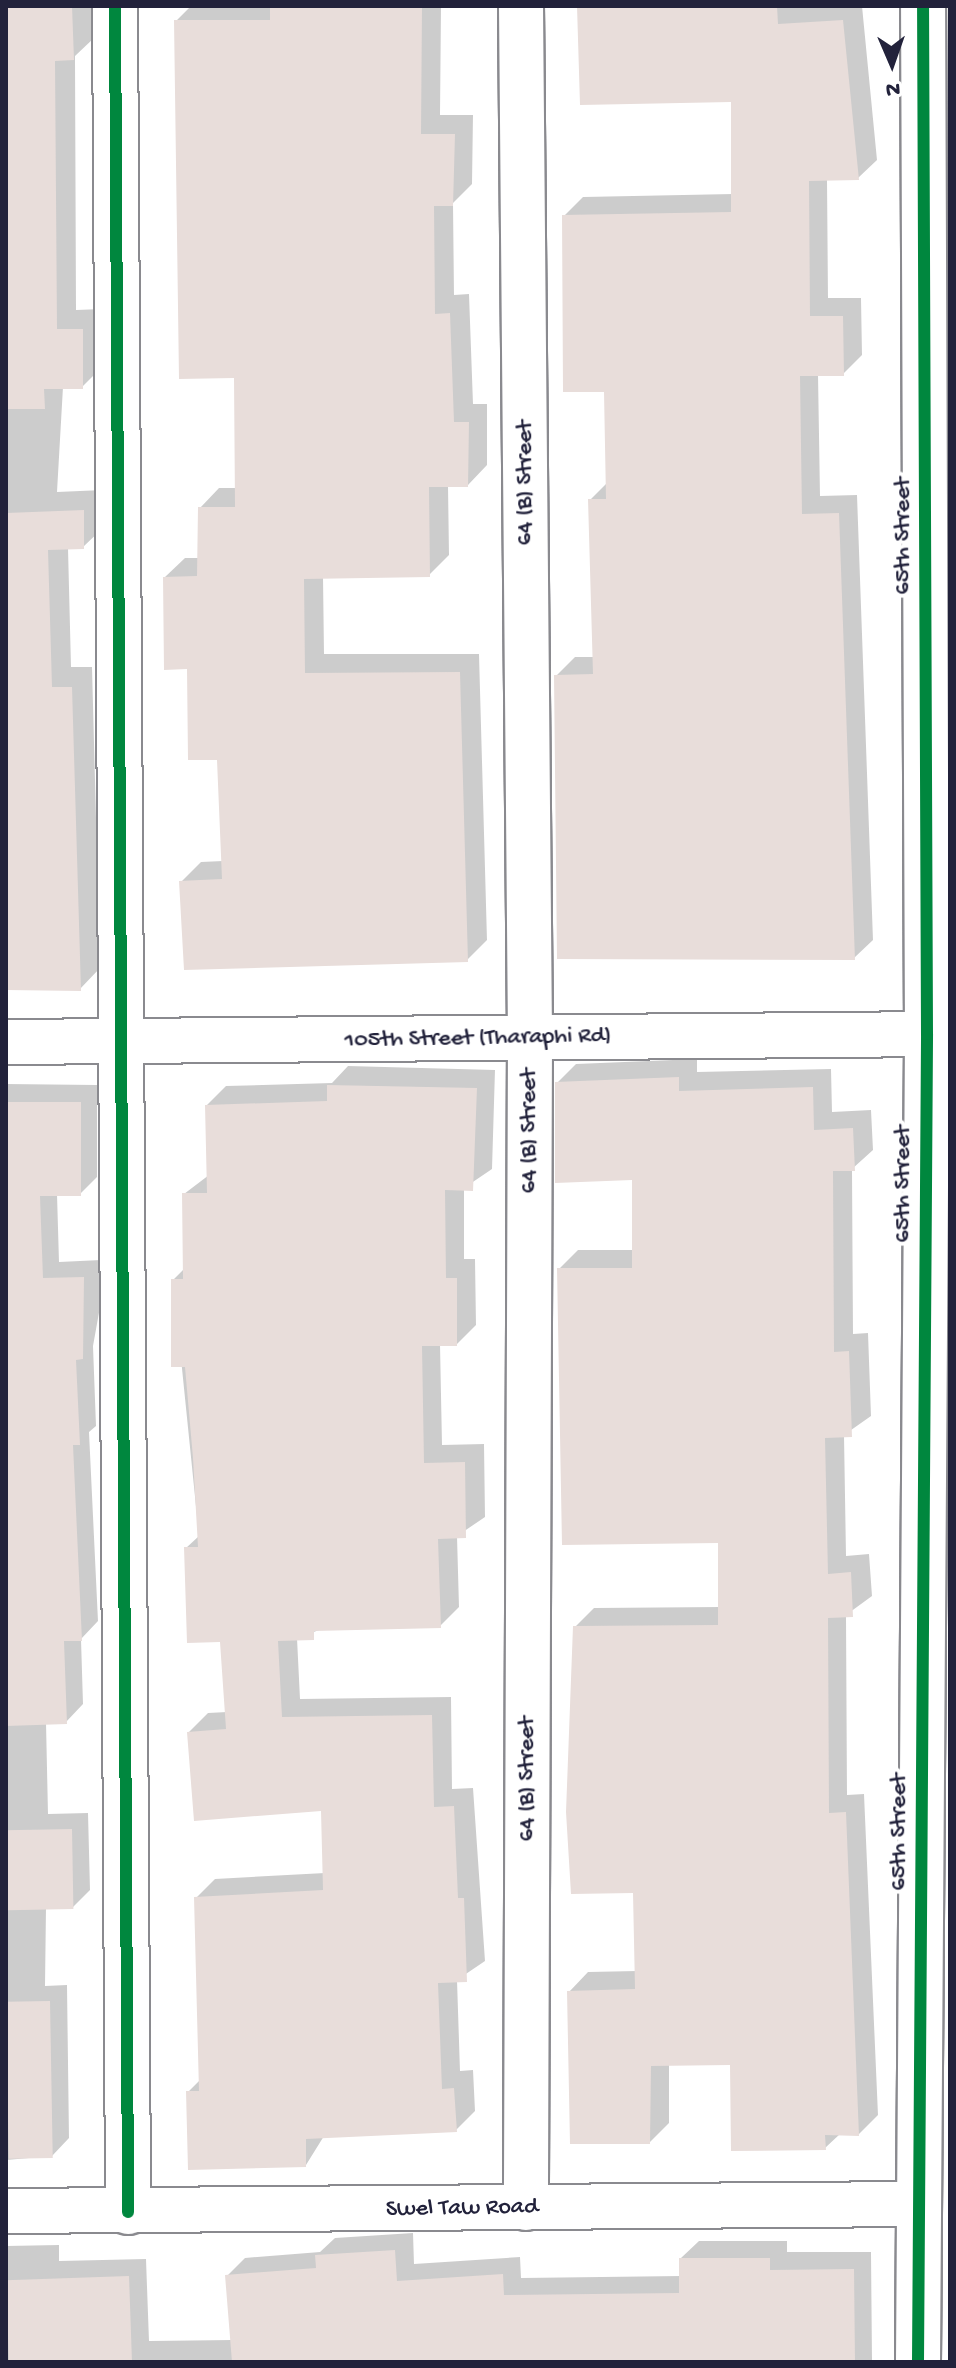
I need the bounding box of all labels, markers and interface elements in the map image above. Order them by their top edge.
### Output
north arrow [852,24,932,104]
text: N [885,75,900,101]
street label: 64 (B) Street [512,421,540,545]
street label: 65th Street [890,477,918,595]
street label: 105th Street (Tharaphi Rd) [344,1022,612,1056]
street label: 64 (B) Street [516,1069,544,1193]
street label: 65th Street [890,1125,918,1243]
street label: 64 (B) Street [514,1717,542,1841]
street label: 65th Street [886,1773,914,1891]
street label: Swel Taw Road [386,2193,538,2225]

